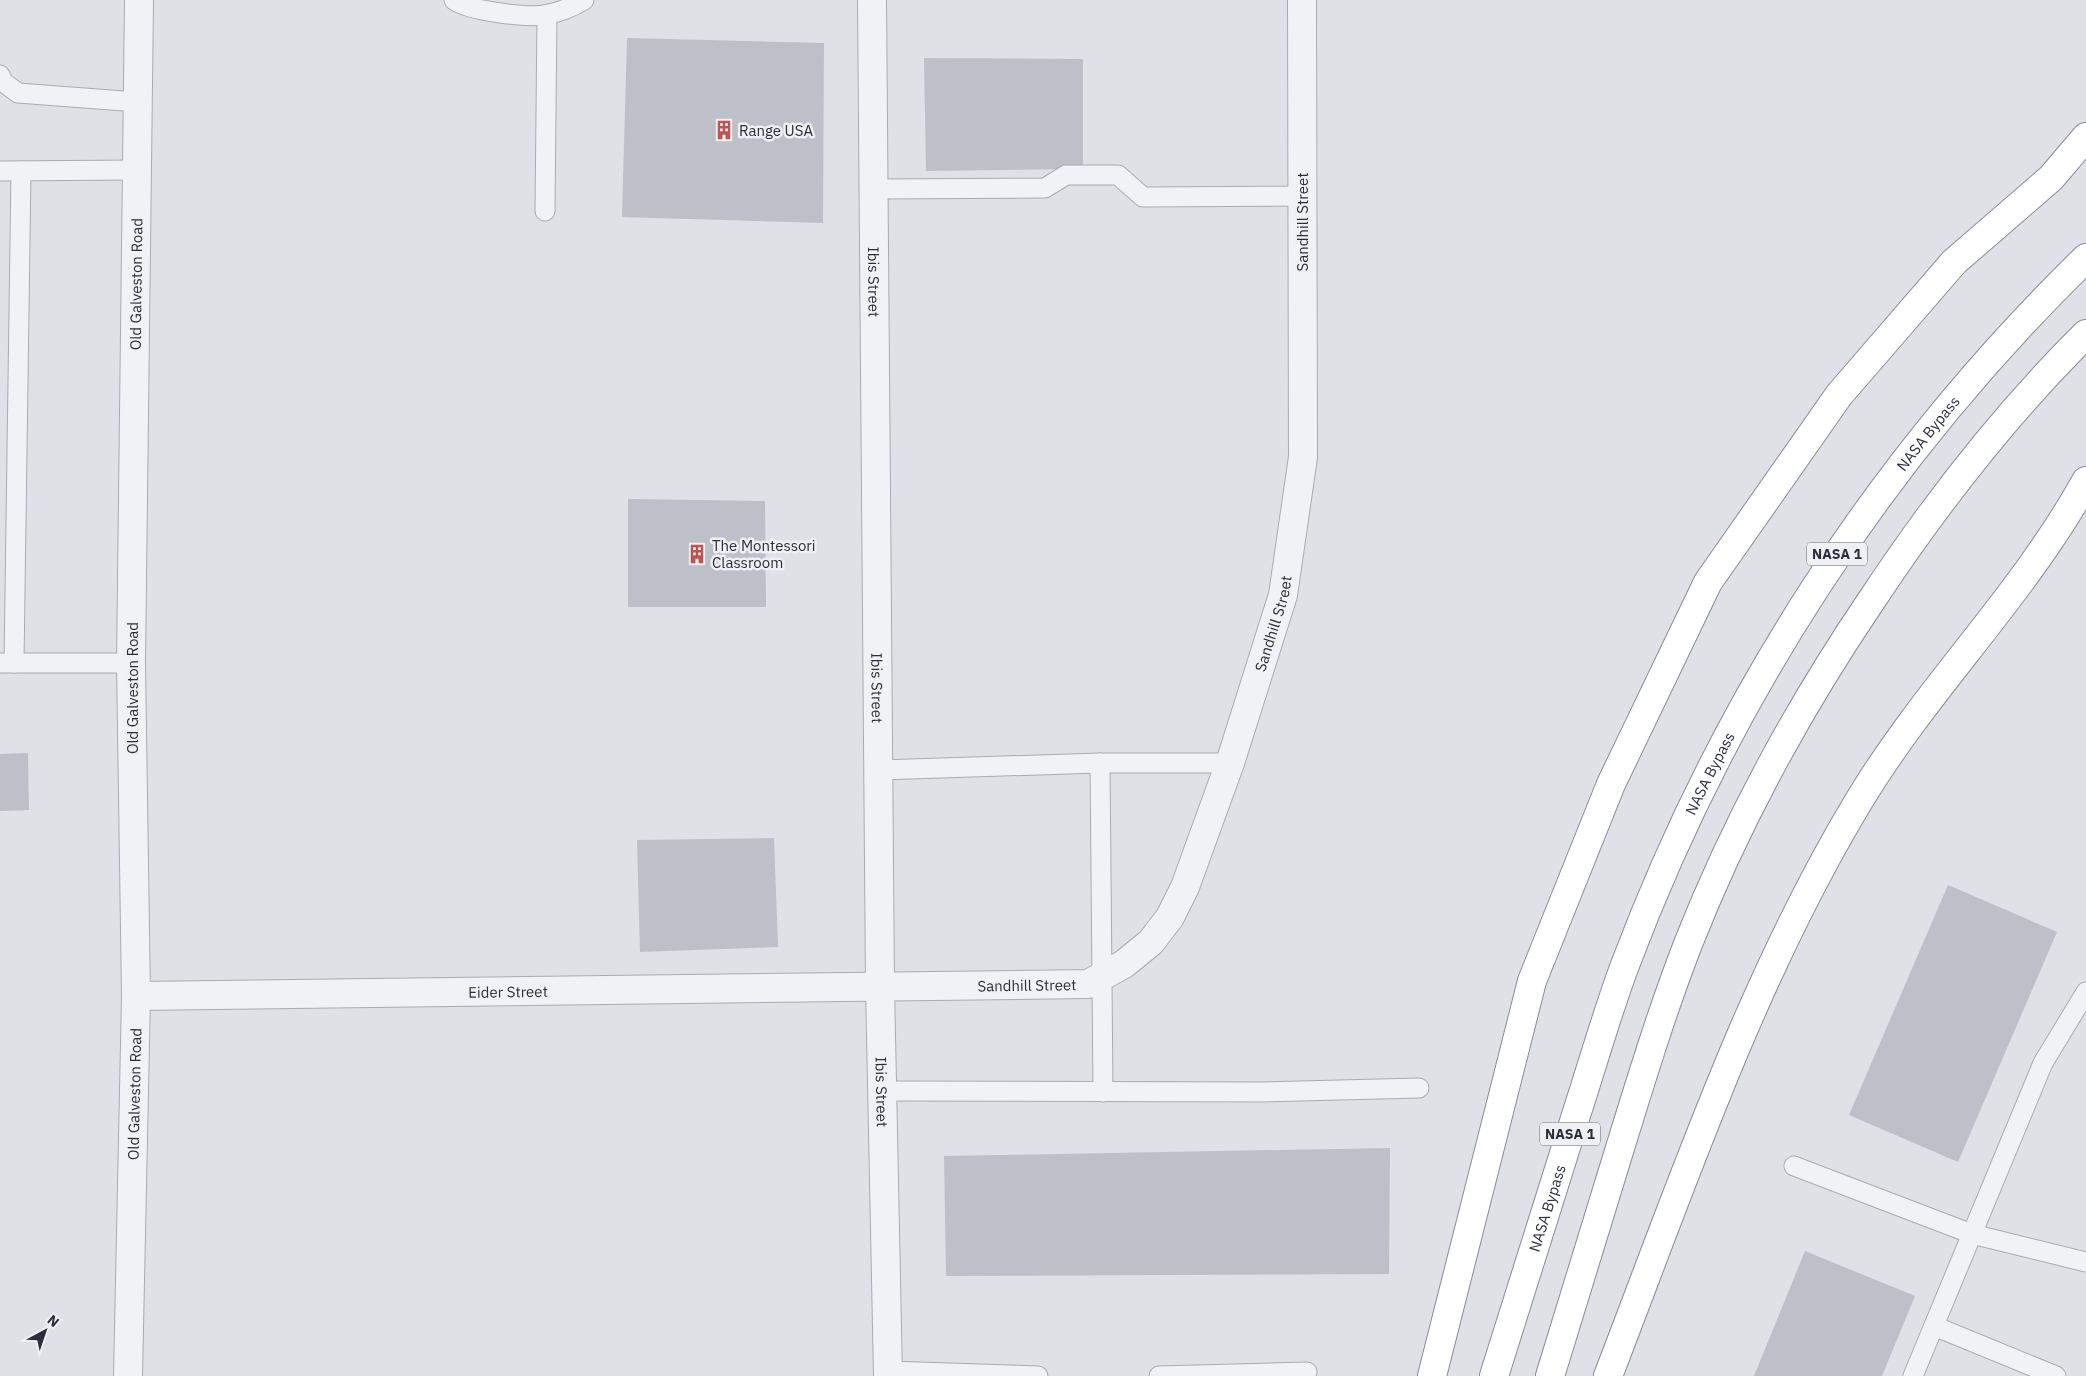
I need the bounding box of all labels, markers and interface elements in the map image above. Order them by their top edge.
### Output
building icon: Range USA [713,119,735,141]
place label: Range USA [739,121,813,140]
street label: Sandhill Street [1293,173,1312,272]
street label: Old Galveston Road [125,218,146,350]
street label: Ibis Street [865,247,884,317]
street label: NASA Bypass [1892,392,1963,474]
place label: The Montessori Classroom [712,536,816,572]
road number: NASA 1 [1807,542,1867,566]
building icon: The Montessori Classroom [686,543,708,565]
street label: Sandhill Street [1250,574,1295,674]
street label: Old Galveston Road [123,622,142,754]
street label: Ibis Street [868,653,887,723]
street label: NASA Bypass [1681,728,1738,818]
street label: Sandhill Street [977,975,1077,995]
street label: Eider Street [468,981,548,1001]
street label: Old Galveston Road [123,1028,145,1160]
street label: Ibis Street [872,1056,892,1127]
road number: NASA 1 [1540,1122,1600,1146]
street label: NASA Bypass [1524,1162,1569,1254]
north arrow [20,1306,70,1356]
text: N [44,1311,63,1331]

